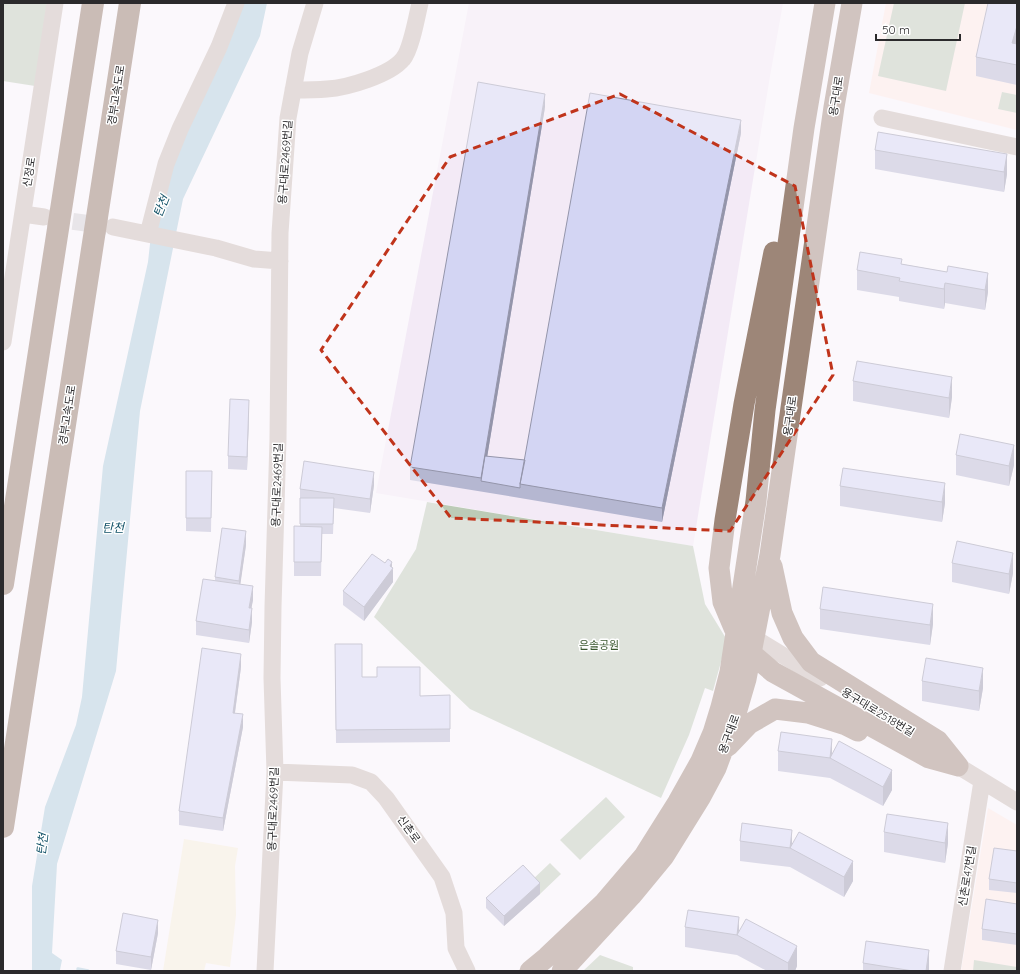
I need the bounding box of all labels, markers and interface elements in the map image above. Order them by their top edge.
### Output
scale bar [876,16,960,42]
text: 50 m [882,22,910,37]
street label: 경부고속도로 [104,64,128,126]
street label: 용구대로 [826,75,846,117]
street label: 용구대로2469번길 [275,119,295,205]
street label: 신정로 [20,156,38,188]
water label: 탄천 [150,191,173,219]
street label: 경부고속도로 [55,384,79,446]
street label: 용구대로 [780,395,800,437]
street label: 용구대로2469번길 [269,443,285,527]
water label: 탄천 [102,520,126,535]
park label: 은솔공원 [579,638,619,652]
street label: 용구대로2518번길 [839,685,917,739]
street label: 용구대로 [715,713,743,755]
street label: 용구대로2469번길 [265,767,281,851]
street label: 신촌로 [394,813,424,845]
water label: 탄천 [33,830,51,856]
street label: 신촌로47번길 [955,844,979,908]

